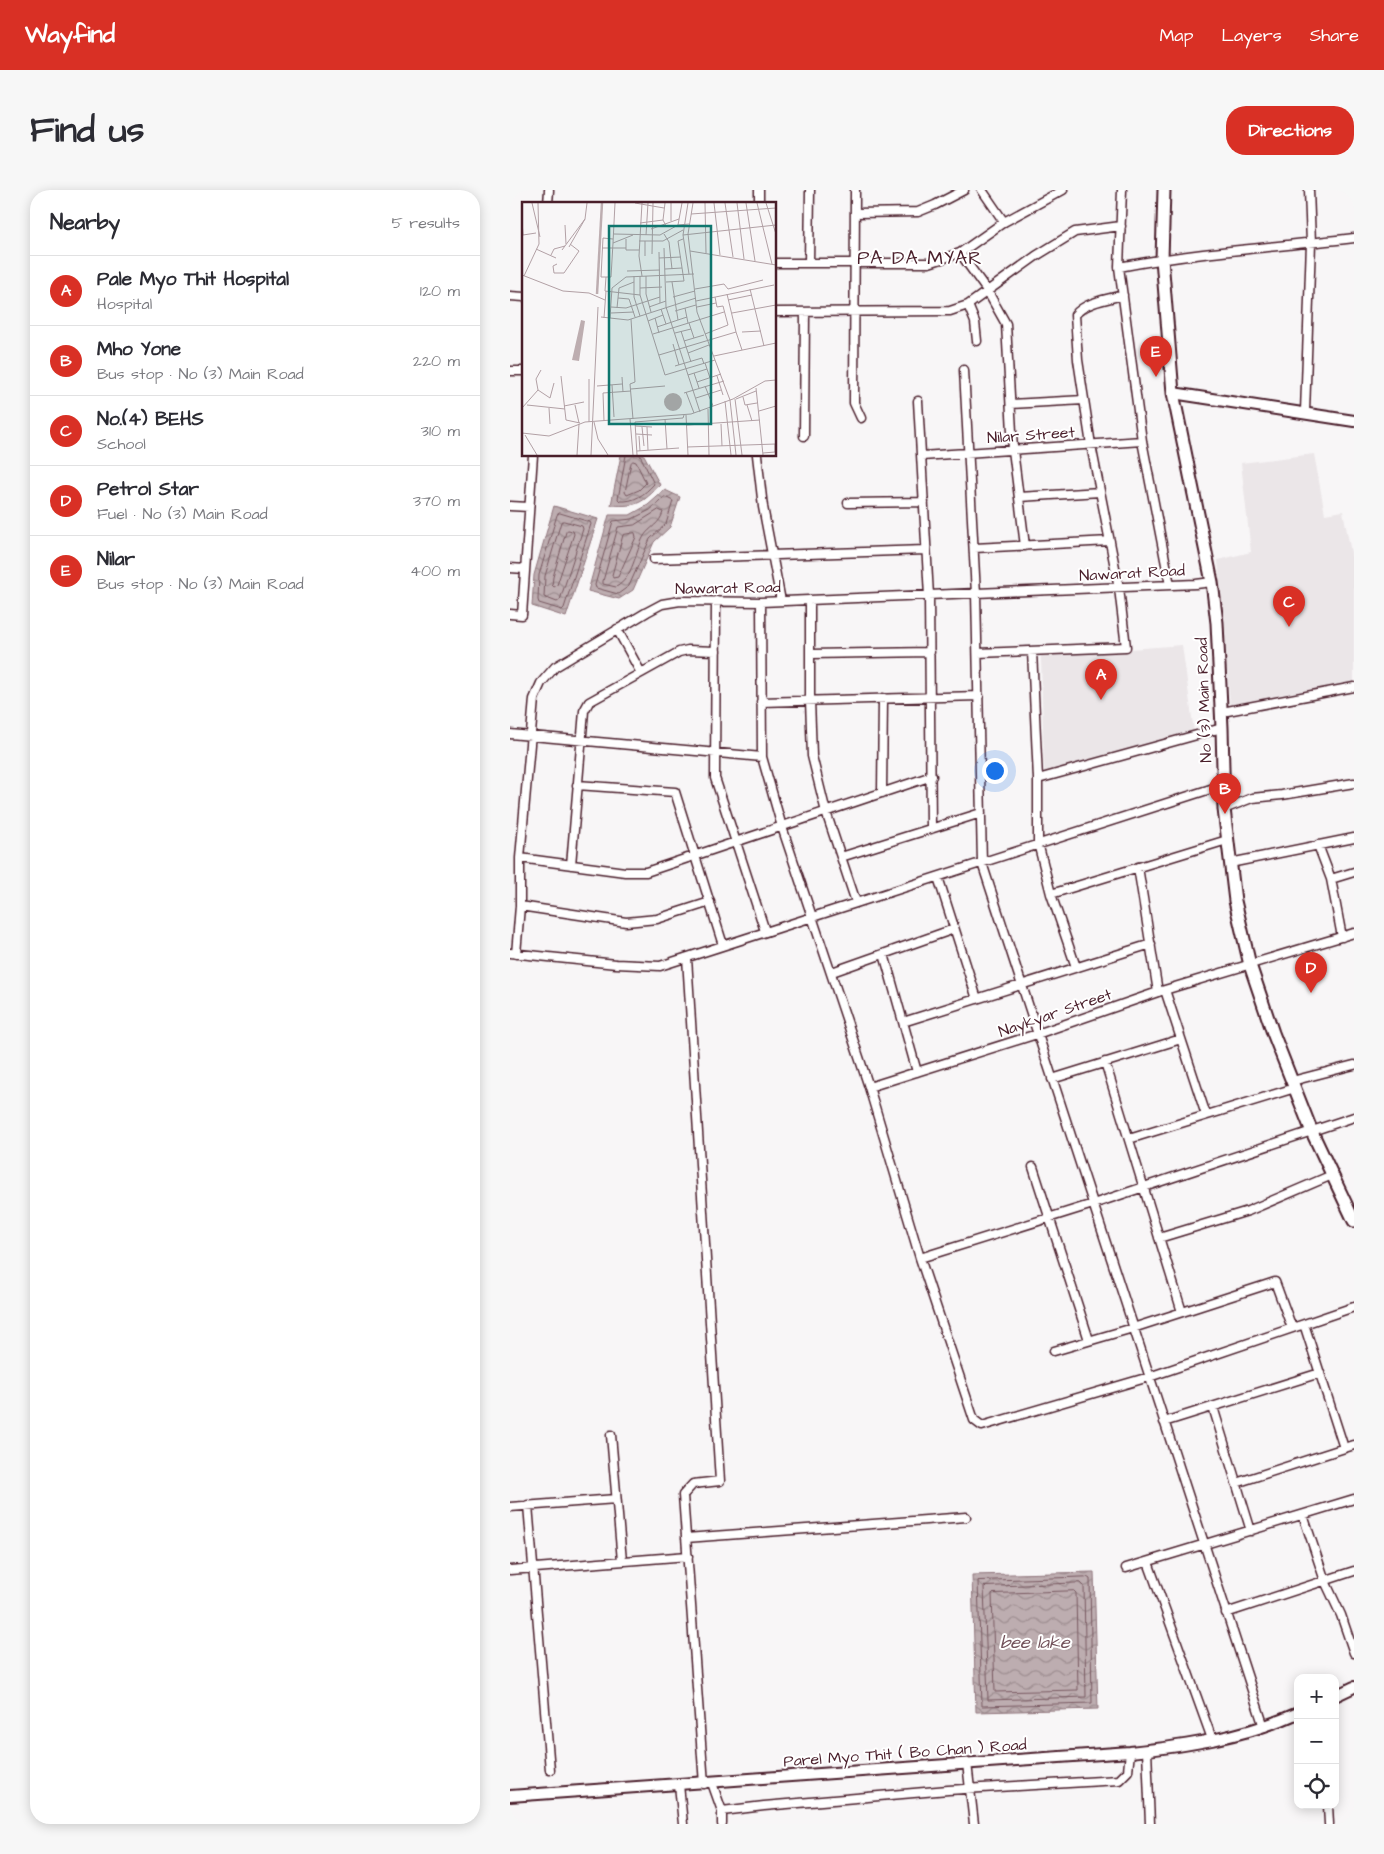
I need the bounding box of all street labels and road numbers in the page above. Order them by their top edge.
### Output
street label: Nilar Street [986,421,1076,449]
street label: Nawarat Road [1079,559,1185,587]
street label: Nawarat Road [675,576,781,600]
street label: No (3) Main Road [1191,637,1217,763]
street label: Naykyar Street [995,983,1115,1044]
street label: Parel Myo Thit ( Bo Chan ) Road [783,1734,1027,1773]

